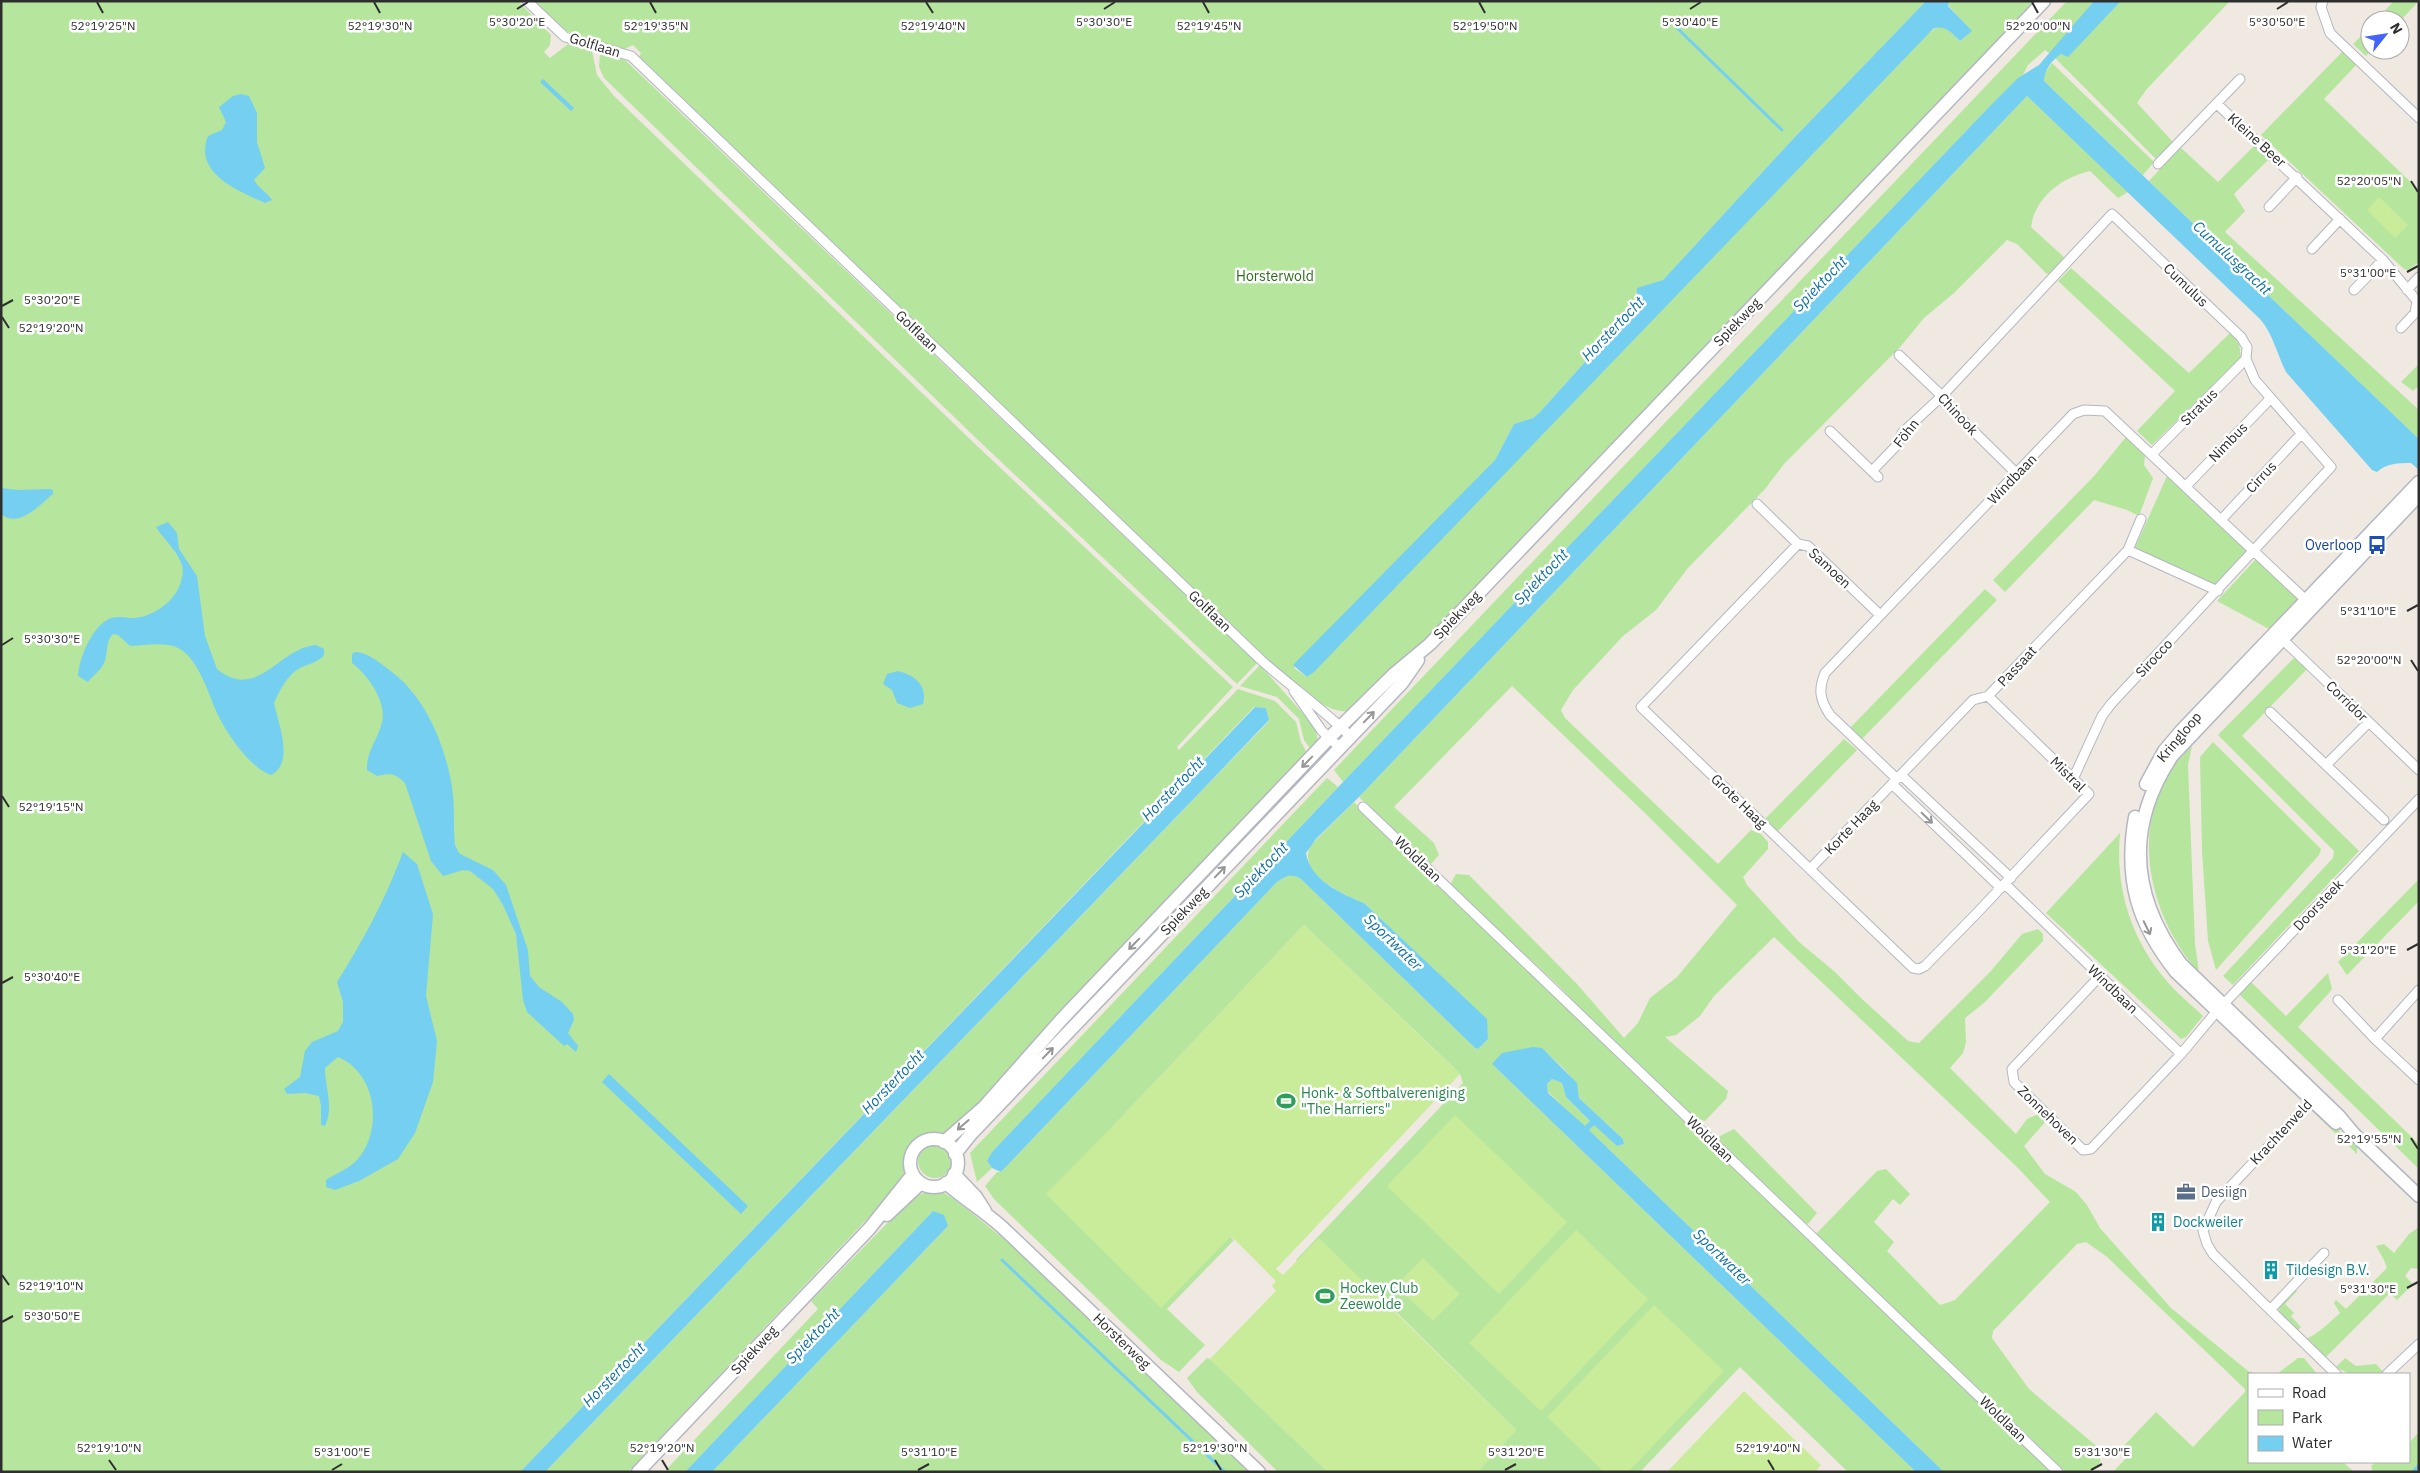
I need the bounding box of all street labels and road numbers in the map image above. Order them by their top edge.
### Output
street label: Golflaan [567,29,623,61]
street label: Kleine Beer [2224,109,2290,171]
street label: Cumulus [2160,259,2212,311]
street label: Spiekweg [1709,294,1765,350]
street label: Golflaan [892,306,942,356]
street label: Stratus [2177,384,2222,429]
street label: Chinook [1934,389,1982,439]
street label: Föhn [1889,415,1923,451]
street label: Nimbus [2205,418,2251,466]
street label: Windbaan [1984,450,2040,508]
street label: Cirrus [2242,457,2280,497]
street label: Samoen [1805,544,1855,592]
street label: Golflaan [1185,586,1235,636]
street label: Spiekweg [1429,587,1485,643]
street label: Sirocco [2132,635,2176,681]
street label: Passaat [1994,642,2040,690]
street label: Corridor [2322,677,2372,725]
street label: Kringloop [2153,708,2205,766]
street label: Mistral [2046,752,2090,796]
street label: Grote Haag [1707,770,1771,832]
street label: Korte Haag [1820,795,1882,858]
street label: Woldlaan [1391,832,1445,886]
street label: Doorsteek [2289,875,2347,934]
street label: Spiekweg [1156,883,1212,939]
street label: Windbaan [2084,961,2142,1017]
street label: Zonnehoven [2014,1082,2082,1148]
street label: Krachtenveld [2246,1095,2316,1169]
street label: Woldlaan [1683,1112,1737,1166]
street label: Horsterweg [1089,1309,1155,1373]
street label: Spiekweg [727,1321,782,1378]
street label: Woldlaan [1976,1392,2030,1446]

